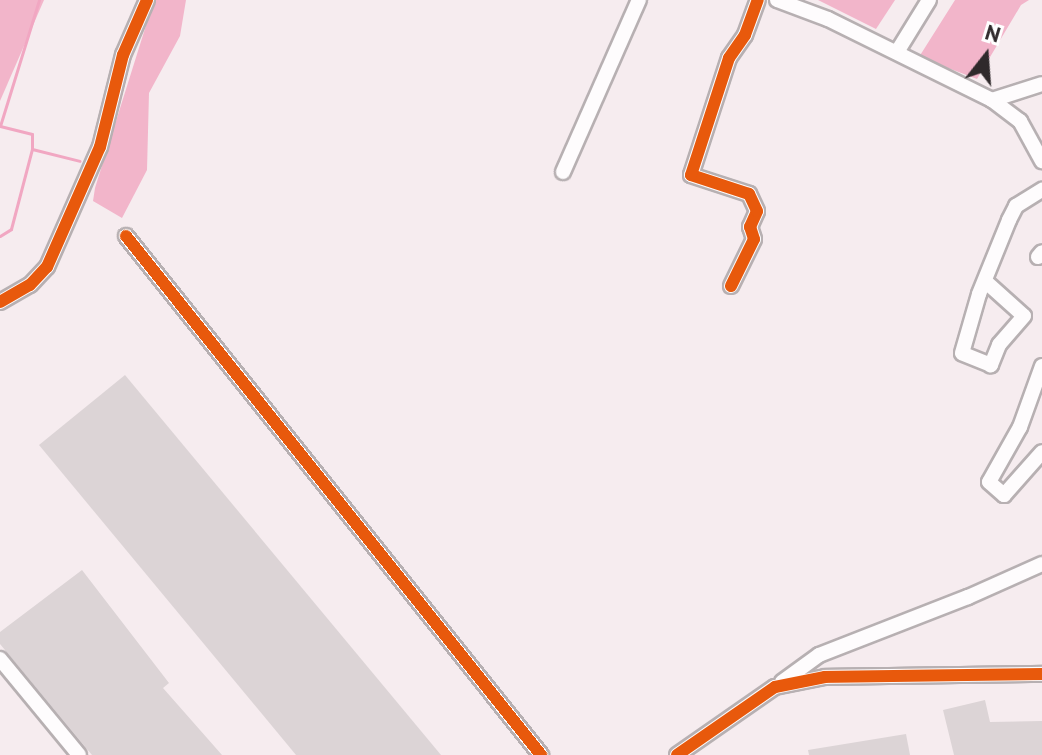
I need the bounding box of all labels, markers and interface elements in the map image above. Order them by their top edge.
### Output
north arrow [946,16,1026,96]
text: N [982,18,1004,49]

